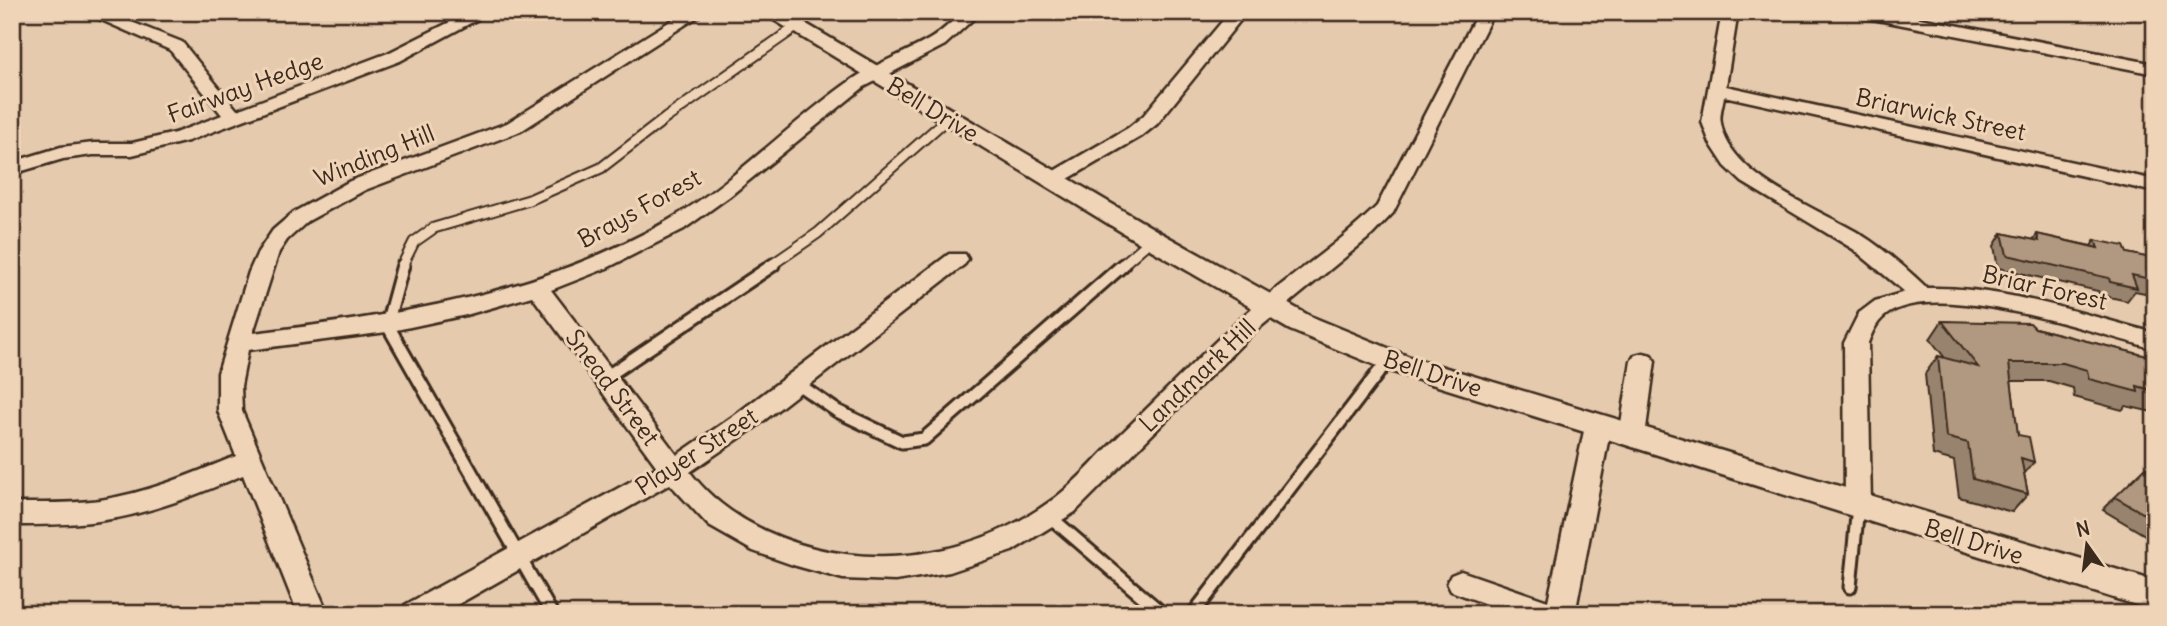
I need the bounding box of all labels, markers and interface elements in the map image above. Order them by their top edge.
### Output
street label: Fairway Hedge [163,45,327,129]
street label: Bell Drive [882,70,984,148]
street label: Briarwick Street [1853,81,2029,147]
street label: Winding Hill [310,117,438,193]
street label: Brays Forest [572,162,706,254]
street label: Briar Forest [1980,258,2110,316]
street label: Landmark Hill [1132,312,1262,438]
street label: Snead Street [560,323,666,451]
street label: Bell Drive [1380,343,1486,403]
street label: Player Street [629,400,763,502]
north arrow [2052,510,2122,580]
street label: Bell Drive [1921,512,2027,570]
text: N [2074,515,2092,542]

